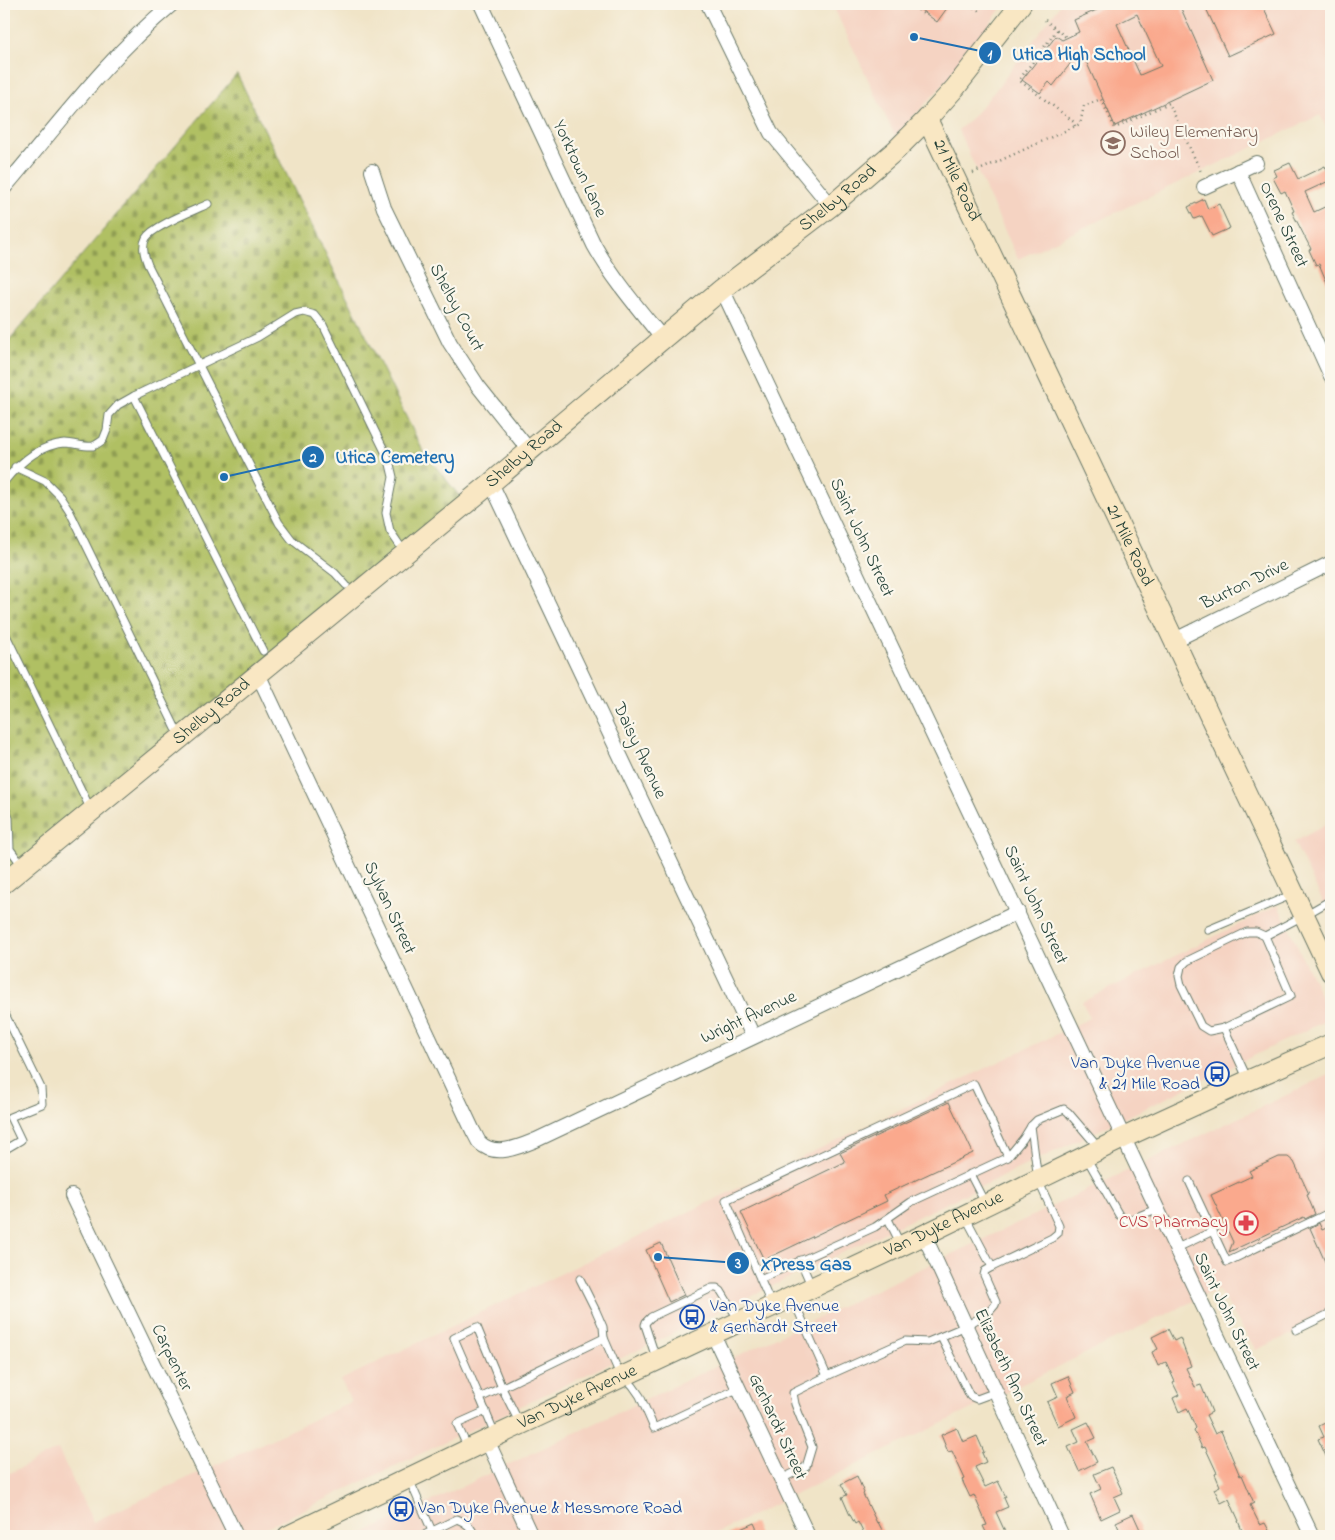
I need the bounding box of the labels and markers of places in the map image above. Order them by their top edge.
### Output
callout: Utica High School [977,36,1156,70]
place label: Wiley Elementary School [1130,120,1258,167]
school or university icon: Wiley Elementary School [1100,130,1126,156]
callout: Utica Cemetery [301,440,465,474]
place label: Van Dyke Avenue & 21 Mile Road [1070,1051,1201,1098]
bus stop icon: Van Dyke Avenue & 21 Mile Road [1204,1061,1230,1087]
place label: CVS Pharmacy [1119,1210,1228,1236]
pharmacy icon: CVS Pharmacy [1233,1210,1259,1236]
callout: XPress Gas [725,1246,861,1280]
place label: Van Dyke Avenue & Gerhardt Street [709,1294,840,1341]
bus stop icon: Van Dyke Avenue & Gerhardt Street [679,1304,705,1330]
bus stop icon: Van Dyke Avenue & Messmore Road [388,1496,414,1522]
place label: Van Dyke Avenue & Messmore Road [417,1496,682,1522]

